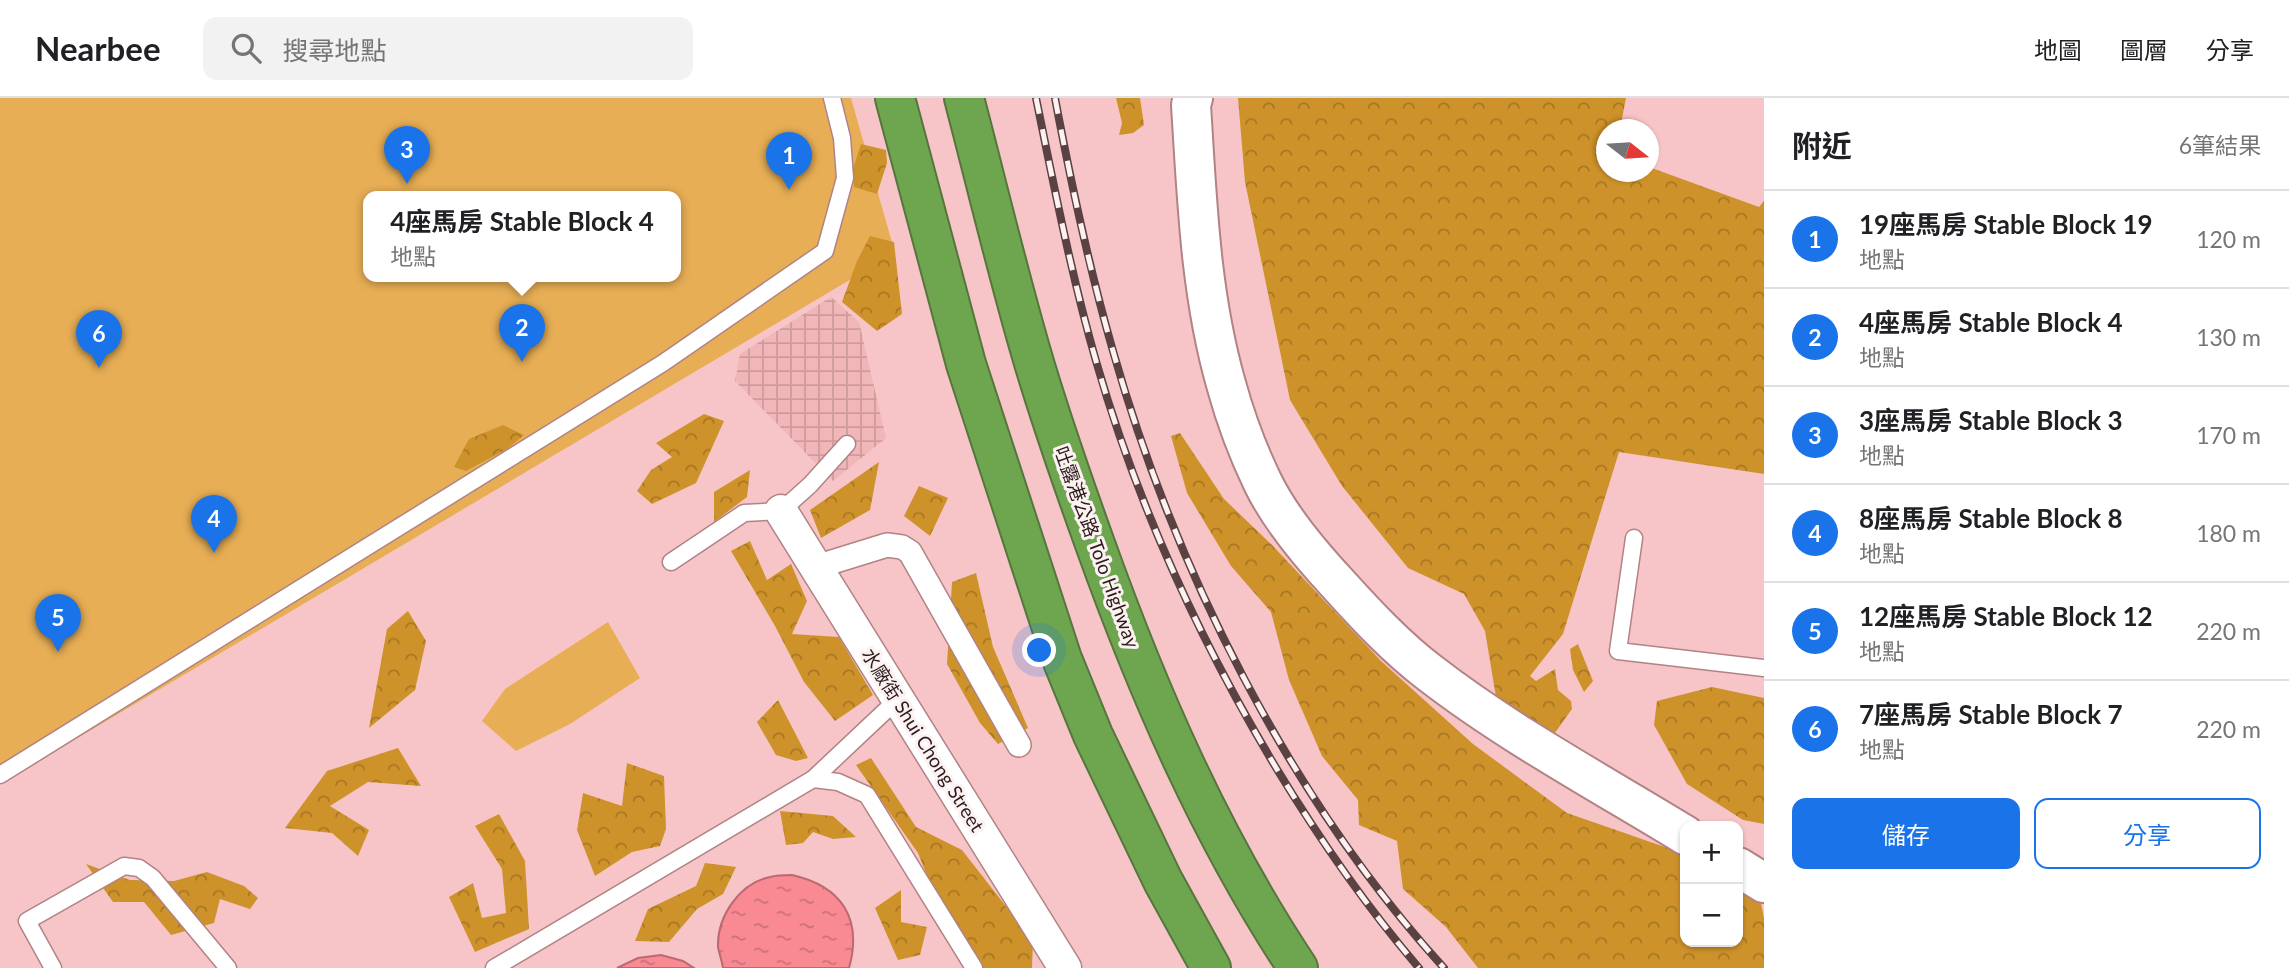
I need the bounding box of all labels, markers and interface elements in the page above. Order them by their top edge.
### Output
search box [203,17,693,80]
text: Nearbee [35,28,161,68]
icon: search [227,29,265,67]
text: 搜尋地點 [283,34,387,66]
text: 地圖 [2034,35,2082,64]
text: 圖層 [2120,35,2168,64]
text: 分享 [2206,35,2254,64]
north arrow [1596,119,1659,182]
pin: 3 [384,126,430,184]
text: 附近 [1792,127,1852,163]
text: 6筆結果 [2179,131,2261,159]
pin: 1 [766,132,812,190]
popup [363,191,681,282]
text: 4座馬房 Stable Block 4 [390,205,654,237]
text: 19座馬房 Stable Block 19 [1859,208,2153,240]
text: 1 [1808,225,1822,253]
text: 120 m [2196,225,2261,253]
text: 地點 [390,242,436,270]
text: 地點 [1859,245,1905,273]
pin: 2 [499,304,545,362]
text: 4座馬房 Stable Block 4 [1859,306,2123,338]
pin: 6 [76,310,122,368]
text: 2 [1808,323,1822,351]
text: 130 m [2196,323,2261,351]
text: 地點 [1859,343,1905,371]
text: 3座馬房 Stable Block 3 [1859,404,2123,436]
text: 3 [1808,421,1822,449]
text: 170 m [2196,421,2261,449]
text: 地點 [1859,441,1905,469]
street label: 吐露港公路 Tolo Highway [1050,443,1145,651]
pin: 4 [191,495,237,553]
text: 8座馬房 Stable Block 8 [1859,502,2123,534]
text: 4 [1808,519,1822,547]
text: 180 m [2196,519,2261,547]
text: 地點 [1859,539,1905,567]
pin: 5 [35,594,81,652]
text: 12座馬房 Stable Block 12 [1859,600,2153,632]
text: 5 [1808,617,1822,645]
text: 220 m [2196,617,2261,645]
your location [1022,633,1056,667]
text: 地點 [1859,637,1905,665]
street label: 水廠街 Shui Chong Street [857,644,989,836]
text: 7座馬房 Stable Block 7 [1859,698,2123,730]
text: 6 [1808,715,1822,743]
text: 220 m [2196,715,2261,743]
text: 地點 [1859,735,1905,763]
button: 儲存 [1792,798,2020,869]
button: 分享 [2034,798,2261,869]
map controls [1680,821,1743,947]
button: + [1680,821,1743,884]
button: − [1680,884,1743,947]

